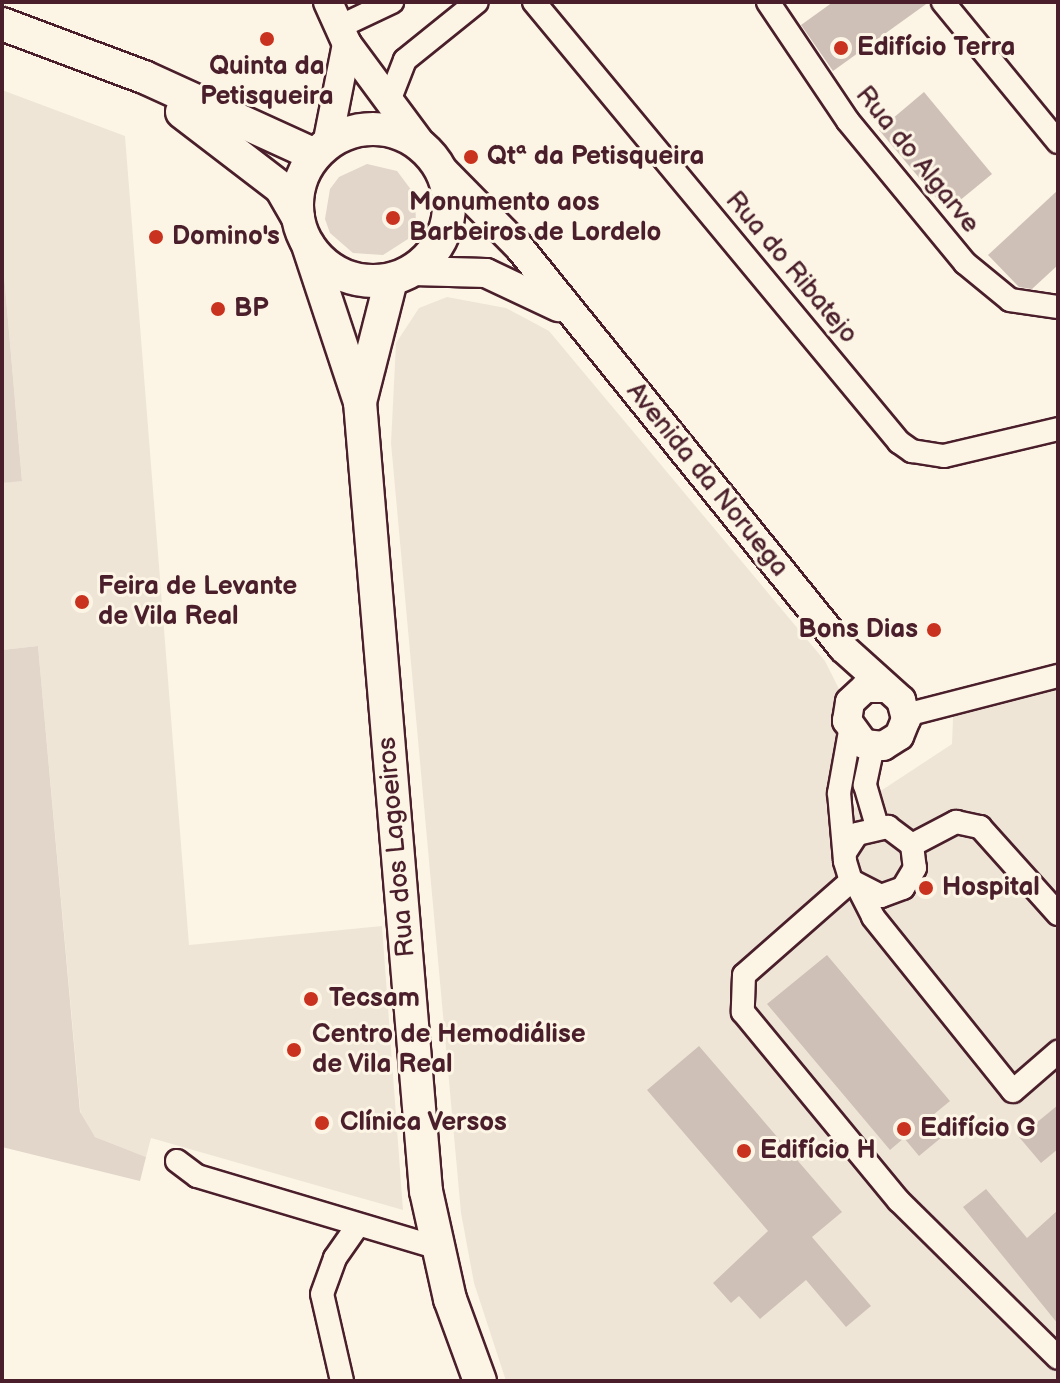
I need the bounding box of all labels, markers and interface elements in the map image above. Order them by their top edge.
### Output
marker: Quinta da Petisqueira [258,30,276,48]
place label: Edifício Terra [857,32,1015,64]
marker: Edifício Terra [832,39,850,57]
place label: Quinta da Petisqueira [200,51,334,112]
street label: Rua do Algarve [848,80,986,240]
place label: Qtª da Petisqueira [487,141,704,173]
marker: Qtª da Petisqueira [462,148,480,166]
street label: Rua do Ribatejo [718,186,864,350]
place label: Monumento aos Barbeiros de Lordelo [409,187,661,248]
marker: Monumento aos Barbeiros de Lordelo [384,209,402,227]
place label: Domino's [172,221,280,253]
marker: Domino's [147,228,165,246]
place label: BP [234,293,269,325]
marker: BP [209,300,227,318]
street label: Avenida da Noruega [619,377,795,583]
place label: Feira de Levante de Vila Real [98,571,297,632]
marker: Feira de Levante de Vila Real [73,593,91,611]
place label: Bons Dias [798,614,918,646]
marker: Bons Dias [925,621,943,639]
street label: Rua dos Lagoeiros [372,736,422,958]
place label: Hospital [942,872,1040,904]
marker: Hospital [917,879,935,897]
place label: Tecsam [329,983,420,1015]
marker: Tecsam [300,988,322,1010]
place label: Centro de Hemodiálise de Vila Real [312,1019,586,1080]
marker: Centro de Hemodiálise de Vila Real [283,1039,305,1061]
place label: Clínica Versos [340,1107,508,1139]
marker: Clínica Versos [311,1112,333,1134]
place label: Edifício G [920,1113,1036,1145]
marker: Edifício G [895,1120,913,1138]
place label: Edifício H [760,1135,876,1167]
marker: Edifício H [735,1142,753,1160]

